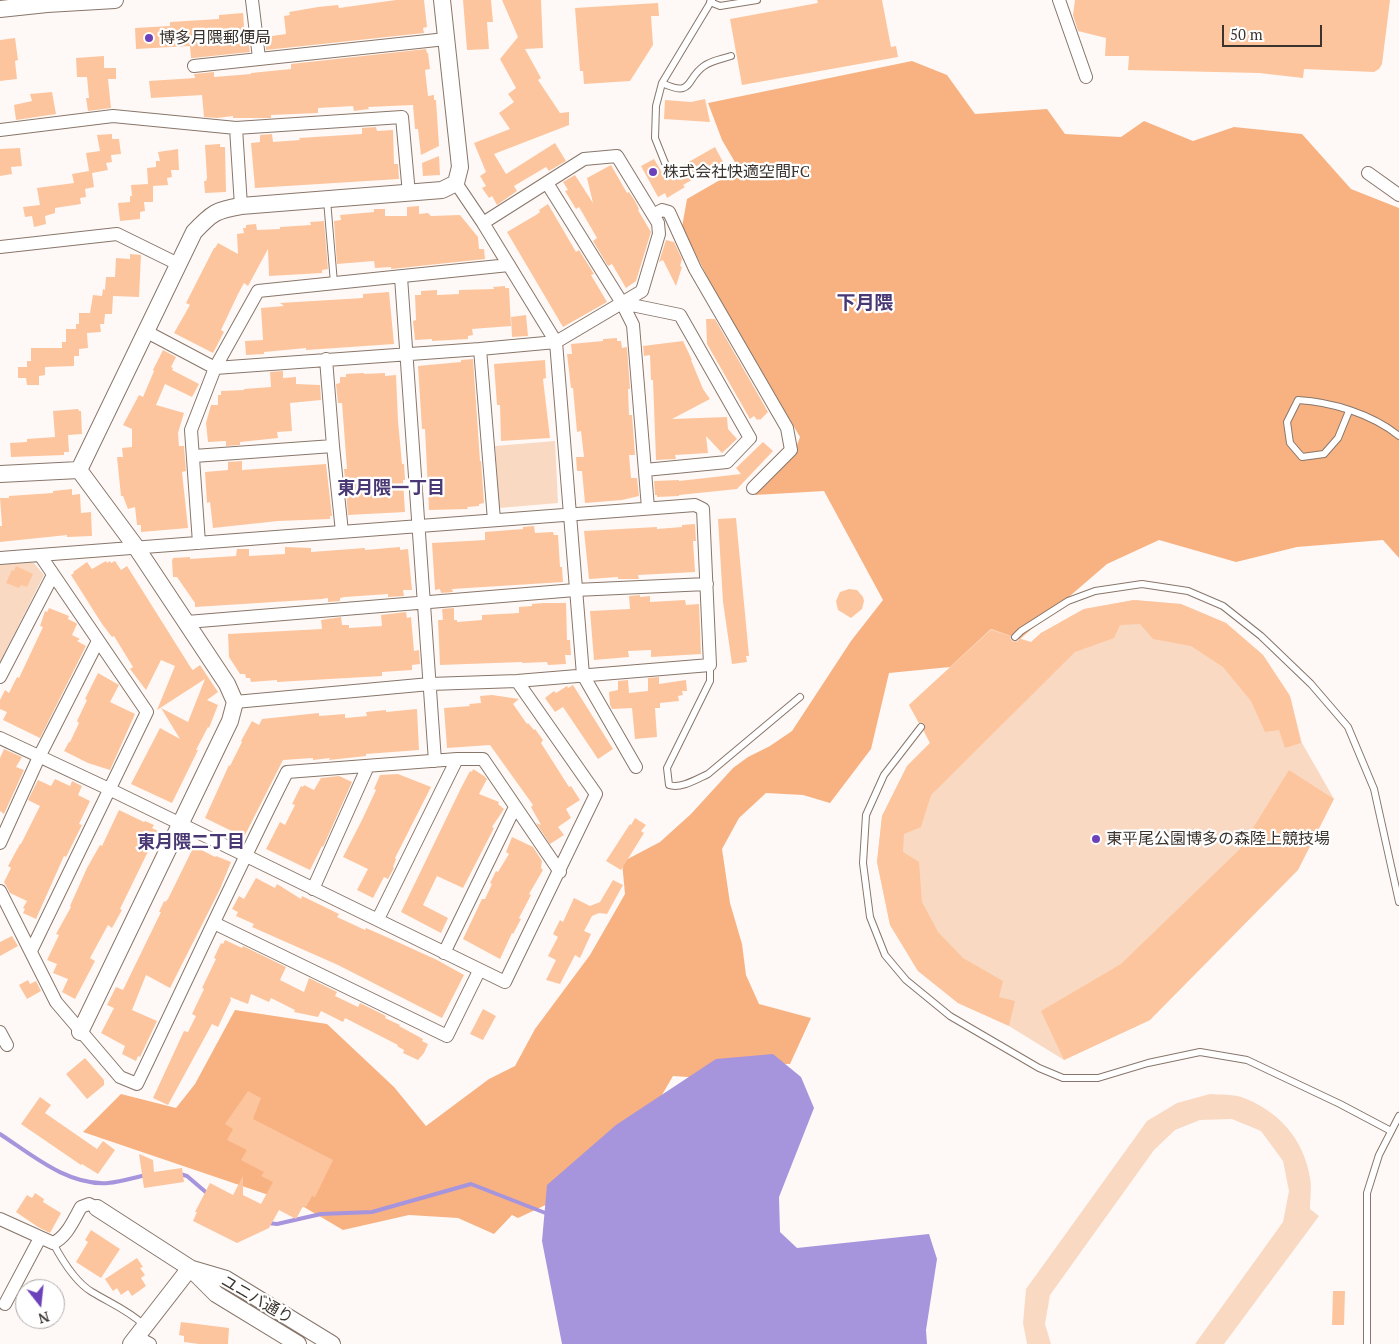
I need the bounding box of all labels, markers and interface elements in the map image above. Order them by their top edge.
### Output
scale bar [1224,15,1324,47]
text: 50 m [1230,24,1263,44]
place label: 博多月隈郵便局 [159,28,271,48]
marker: 博多月隈郵便局 [143,32,155,44]
place label: 株式会社快適空間FC [663,162,810,182]
marker: 株式会社快適空間FC [647,166,659,178]
district label: 下月隈 [837,293,893,315]
district label: 東月隈一丁目 [337,478,445,500]
place label: 東平尾公園博多の森陸上競技場 [1106,829,1330,849]
district label: 東月隈二丁目 [137,832,245,854]
marker: 東平尾公園博多の森陸上競技場 [1090,833,1102,845]
street label: ユニバ通り [218,1272,296,1328]
north arrow [15,1279,65,1329]
text: N [36,1307,52,1329]

